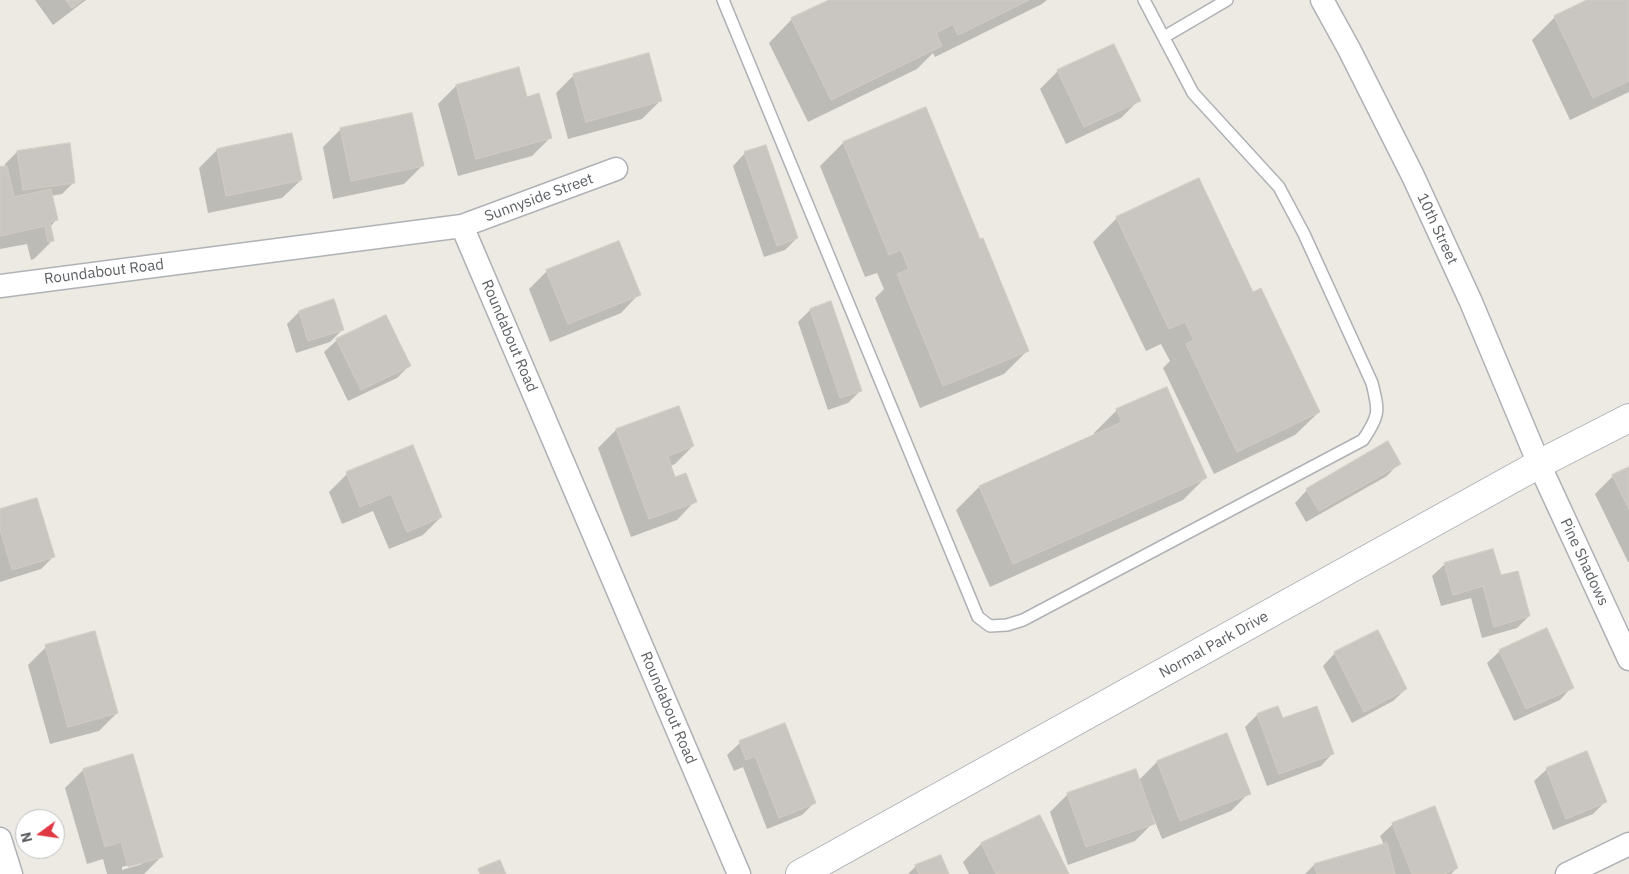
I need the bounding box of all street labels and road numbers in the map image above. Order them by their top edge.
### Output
street label: Sunnyside Street [482,170,596,226]
street label: 10th Street [1413,191,1461,267]
street label: Roundabout Road [43,256,165,288]
street label: Roundabout Road [477,277,541,395]
street label: Pine Shadows [1556,516,1612,608]
street label: Normal Park Drive [1156,608,1272,682]
street label: Roundabout Road [636,649,700,767]

